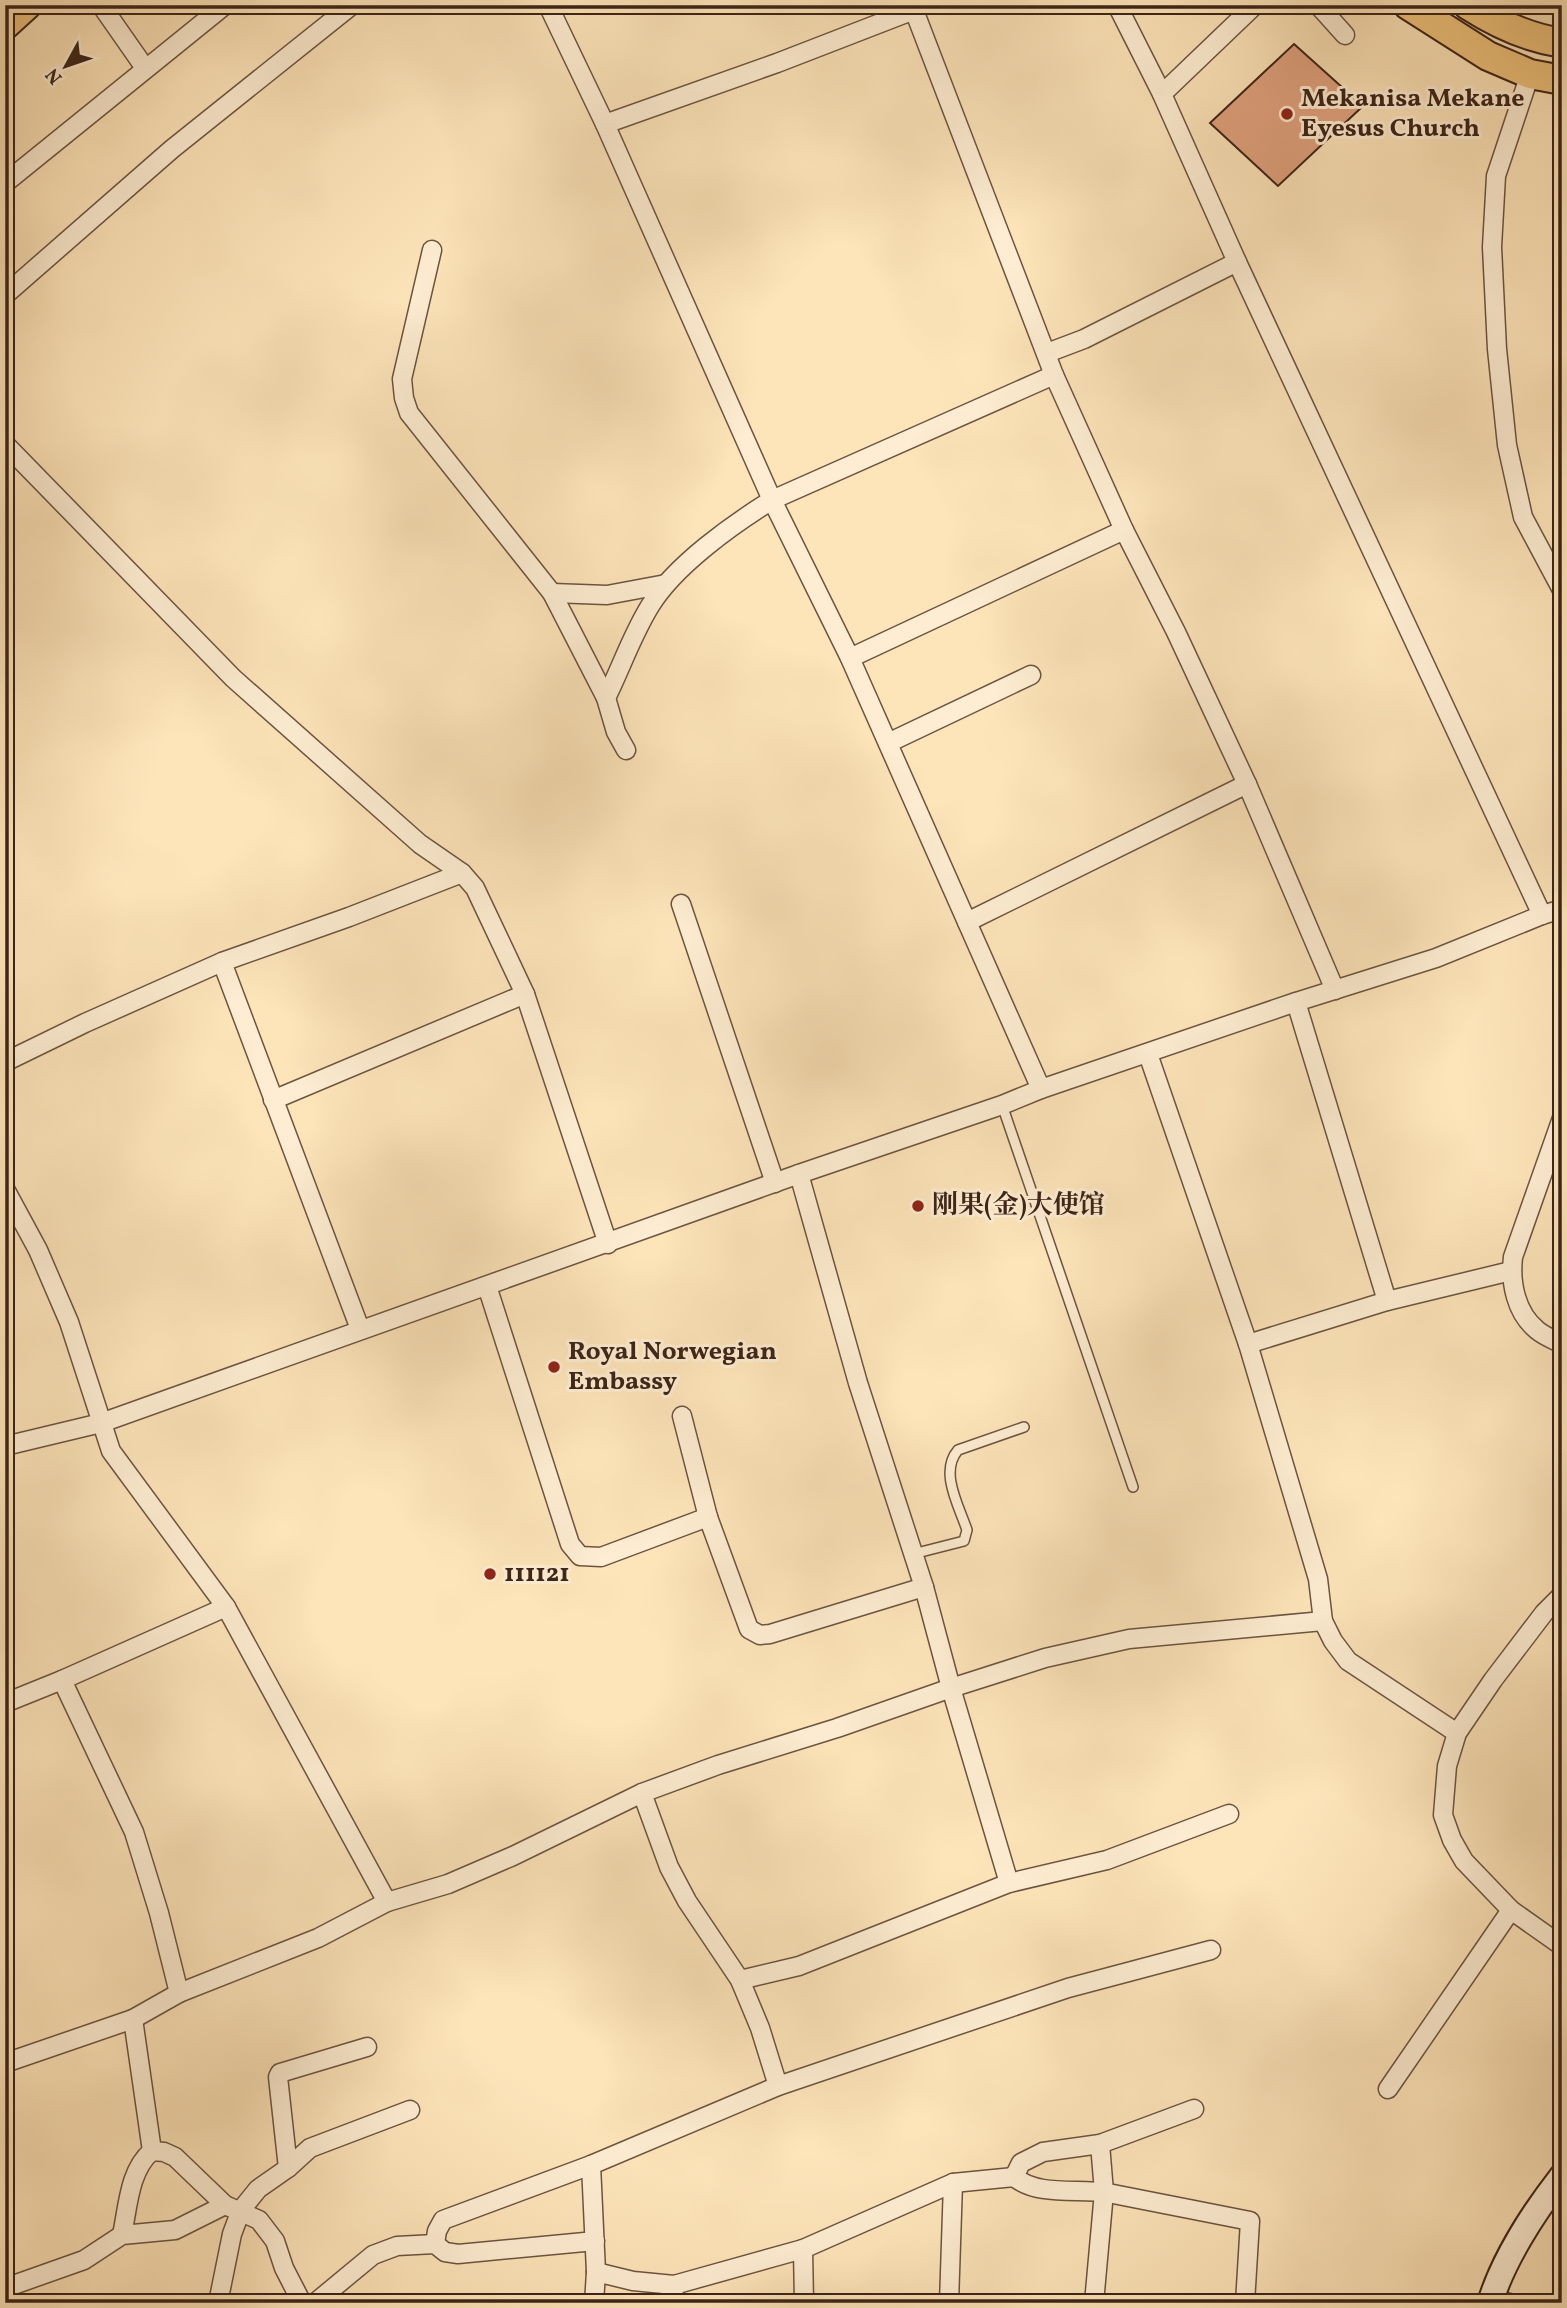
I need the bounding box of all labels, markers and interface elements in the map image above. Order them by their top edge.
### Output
north arrow [32,32,102,102]
text: N [40,62,69,89]
place label: Mekanisa Mekane Eyesus Church [1301,81,1525,147]
marker: Mekanisa Mekane Eyesus Church [1279,106,1295,122]
place label: 刚果(金)大使馆 [932,1188,1105,1224]
marker: 刚果(金)大使馆 [910,1198,926,1214]
place label: Royal Norwegian Embassy [568,1334,777,1400]
marker: Royal Norwegian Embassy [546,1359,562,1375]
place label: 111121 [504,1556,570,1592]
marker: 111121 [482,1566,498,1582]

